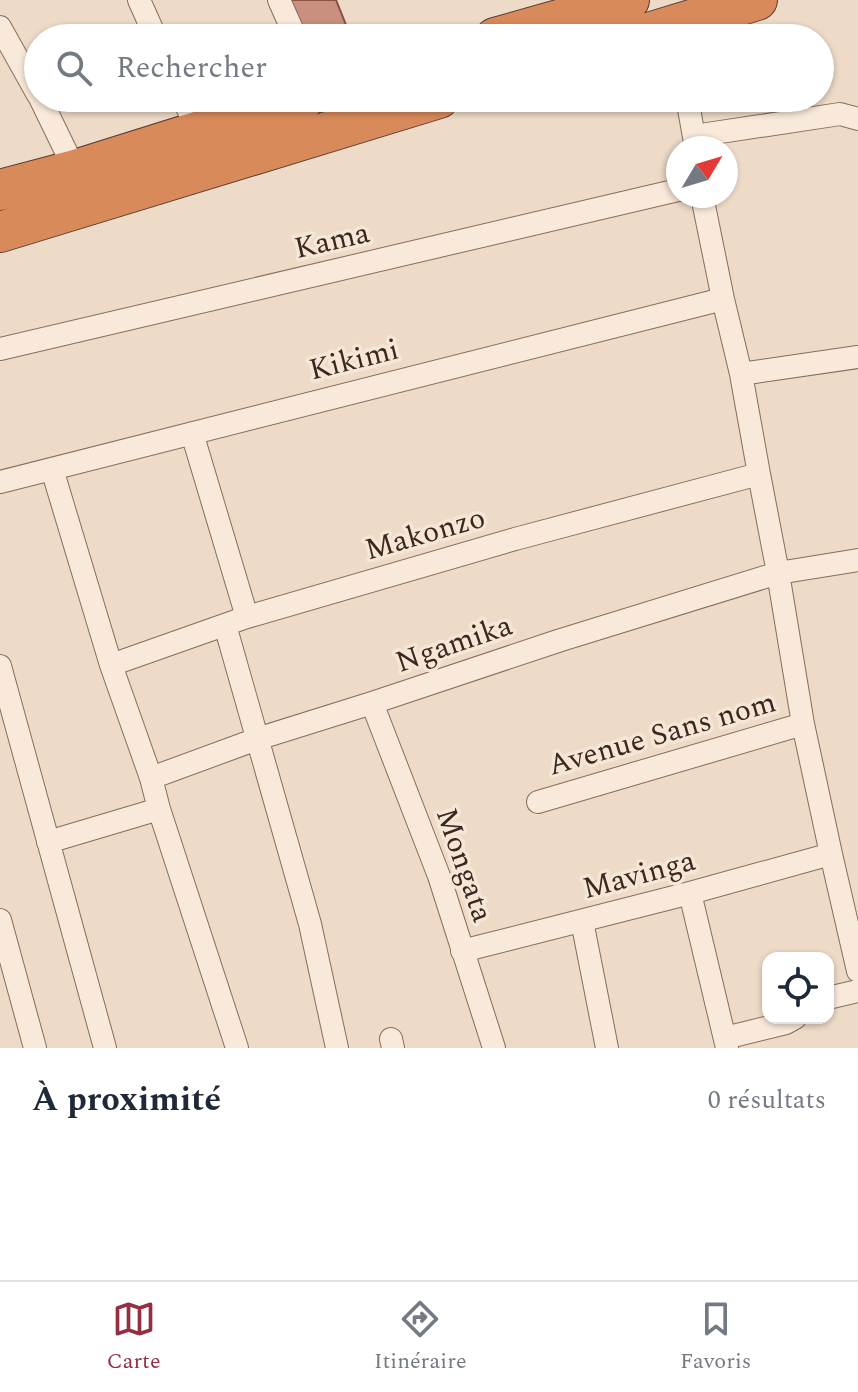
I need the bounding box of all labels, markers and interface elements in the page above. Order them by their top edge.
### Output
search box [24,24,834,112]
text: Rechercher [116,45,267,91]
icon: search [52,46,96,90]
north arrow [666,136,738,208]
street label: Kama [290,210,374,272]
street label: Kikimi [304,327,404,393]
street label: Makonzo [359,495,491,573]
street label: Ngamika [389,602,519,685]
street label: Avenue Sans nom [543,679,781,789]
street label: Mongata [423,802,505,929]
street label: Mavinga [577,838,701,912]
map controls [762,952,834,1024]
button: locate [762,952,834,1024]
text: À proximité [32,1074,221,1126]
text: 0 résultats [708,1080,826,1120]
tab: Carte [107,1297,161,1378]
tab: Itinéraire [374,1297,467,1378]
tab: Favoris [680,1297,751,1378]

